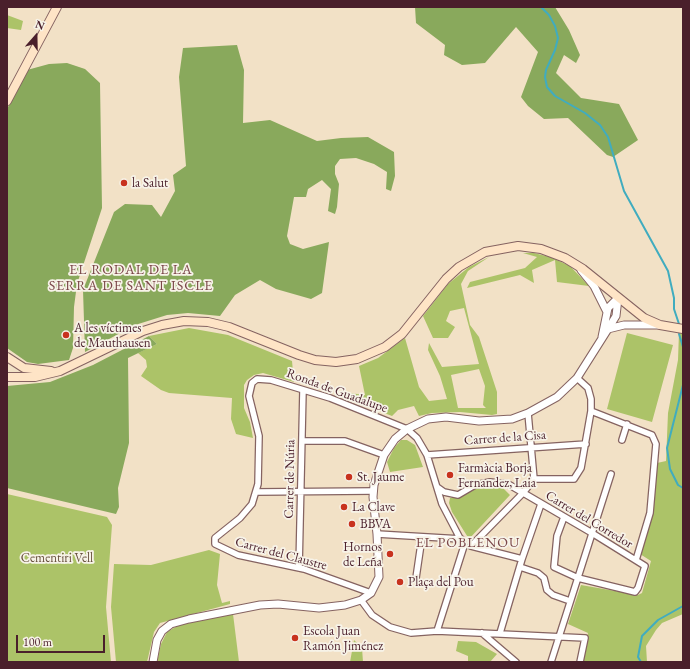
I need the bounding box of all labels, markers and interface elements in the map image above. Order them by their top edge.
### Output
north arrow [16,16,56,56]
text: N [34,17,47,33]
place label: la Salut [132,175,168,191]
marker: la Salut [119,178,129,188]
district label: EL RODAL DE LA SERRA DE SANT ISCLE [49,262,213,294]
place label: A les víctimes de Mauthausen [74,320,151,351]
marker: A les víctimes de Mauthausen [61,330,71,340]
street label: Ronda de Guadalupe [284,366,390,416]
street label: Carrer de la Cisa [464,427,546,449]
street label: Carrer de Núria [282,439,298,519]
place label: Farmàcia Borja Fernandez, Laia [458,460,536,491]
place label: St. Jaume [357,469,404,485]
marker: Farmàcia Borja Fernandez, Laia [445,470,455,480]
marker: St. Jaume [344,472,354,482]
street label: Carrer del Corredor [542,488,636,552]
place label: La Clave [352,499,395,515]
marker: La Clave [339,502,349,512]
place label: BBVA [360,516,391,532]
marker: BBVA [347,519,357,529]
street label: Carrer del Claustre [233,534,329,574]
district label: EL POBLENOU [416,535,520,551]
place label: Hornos de Leña [343,539,382,570]
marker: Hornos de Leña [385,549,395,559]
park label: Cementiri Vell [21,550,93,566]
place label: Plaça del Pou [408,574,474,590]
marker: Plaça del Pou [395,577,405,587]
place label: Escola Juan Ramón Jiménez [303,623,383,654]
scale bar [18,627,107,653]
marker: Escola Juan Ramón Jiménez [290,633,300,643]
text: 100 m [23,634,52,650]

